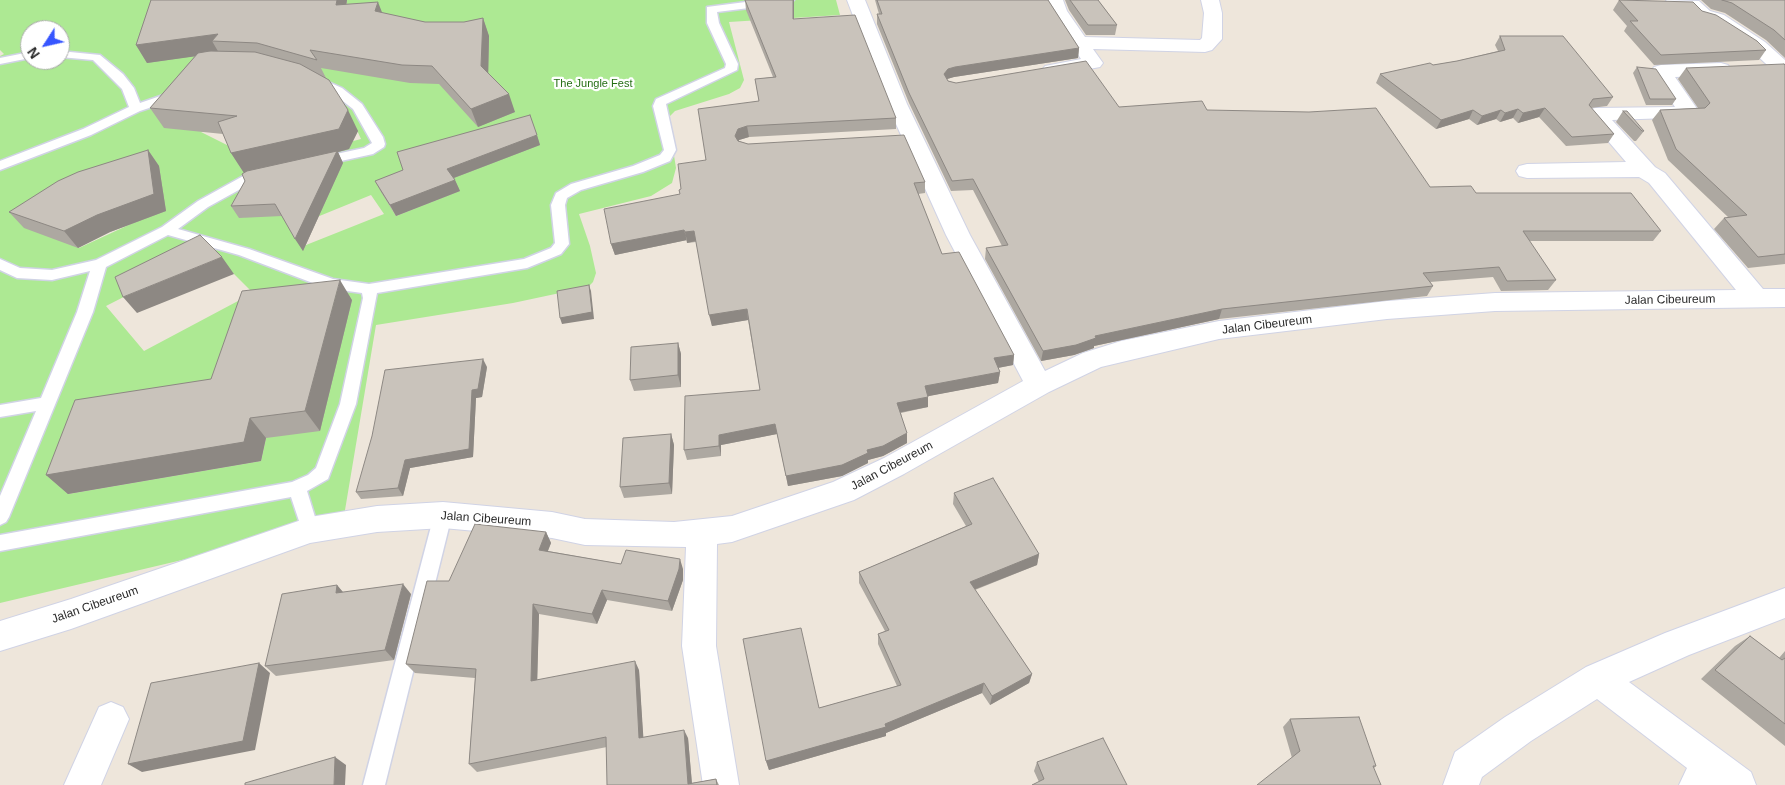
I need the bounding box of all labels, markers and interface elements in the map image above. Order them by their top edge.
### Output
north arrow [20,20,70,70]
text: N [24,44,43,62]
park label: The Jungle Fest [554,77,632,91]
street label: Jalan Cibeureum [1625,292,1715,308]
street label: Jalan Cibeureum [1221,312,1313,338]
street label: Jalan Cibeureum [849,438,935,494]
street label: Jalan Cibeureum [440,509,532,529]
street label: Jalan Cibeureum [50,583,140,627]

